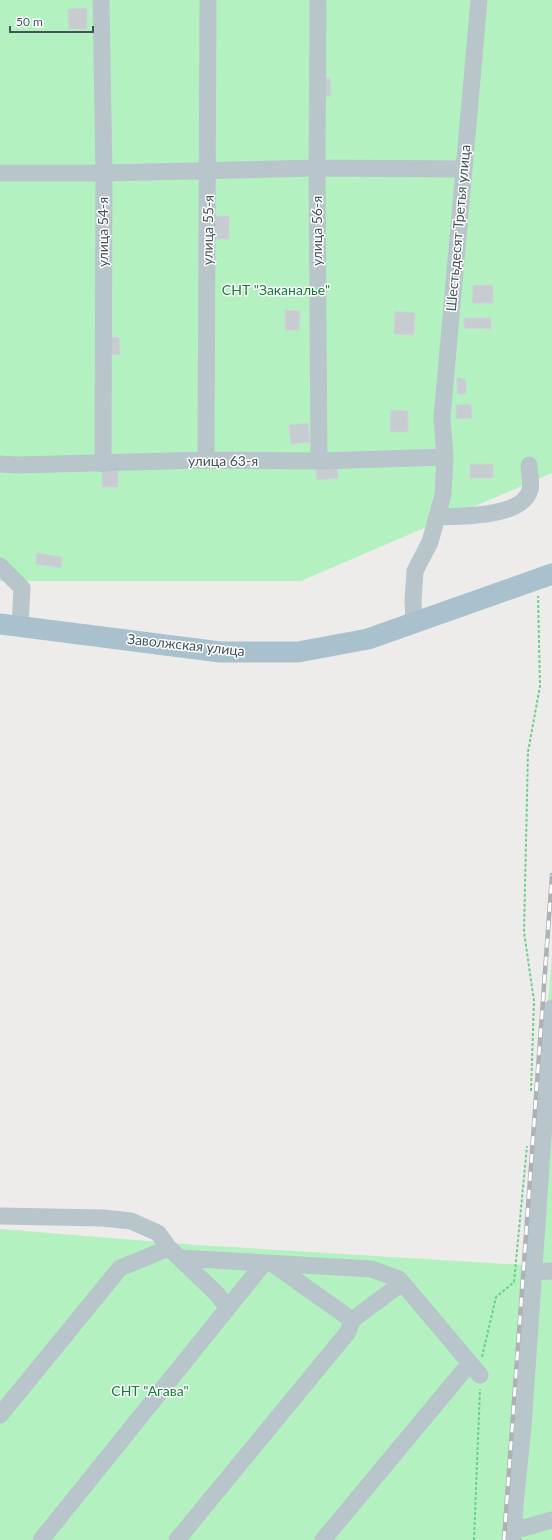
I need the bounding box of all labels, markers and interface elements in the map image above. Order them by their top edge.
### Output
scale bar [10,8,93,34]
text: 50 m [16,14,43,29]
street label: Шестьдесят Третья улица [442,144,473,312]
street label: улица 55-я [198,195,217,265]
street label: улица 56-я [308,196,325,266]
street label: улица 54-я [94,197,111,267]
park label: СНТ "Заканалье" [222,281,330,298]
street label: улица 63-я [188,452,258,469]
street label: Заволжская улица [126,630,246,659]
park label: СНТ "Агава" [111,1382,189,1399]

